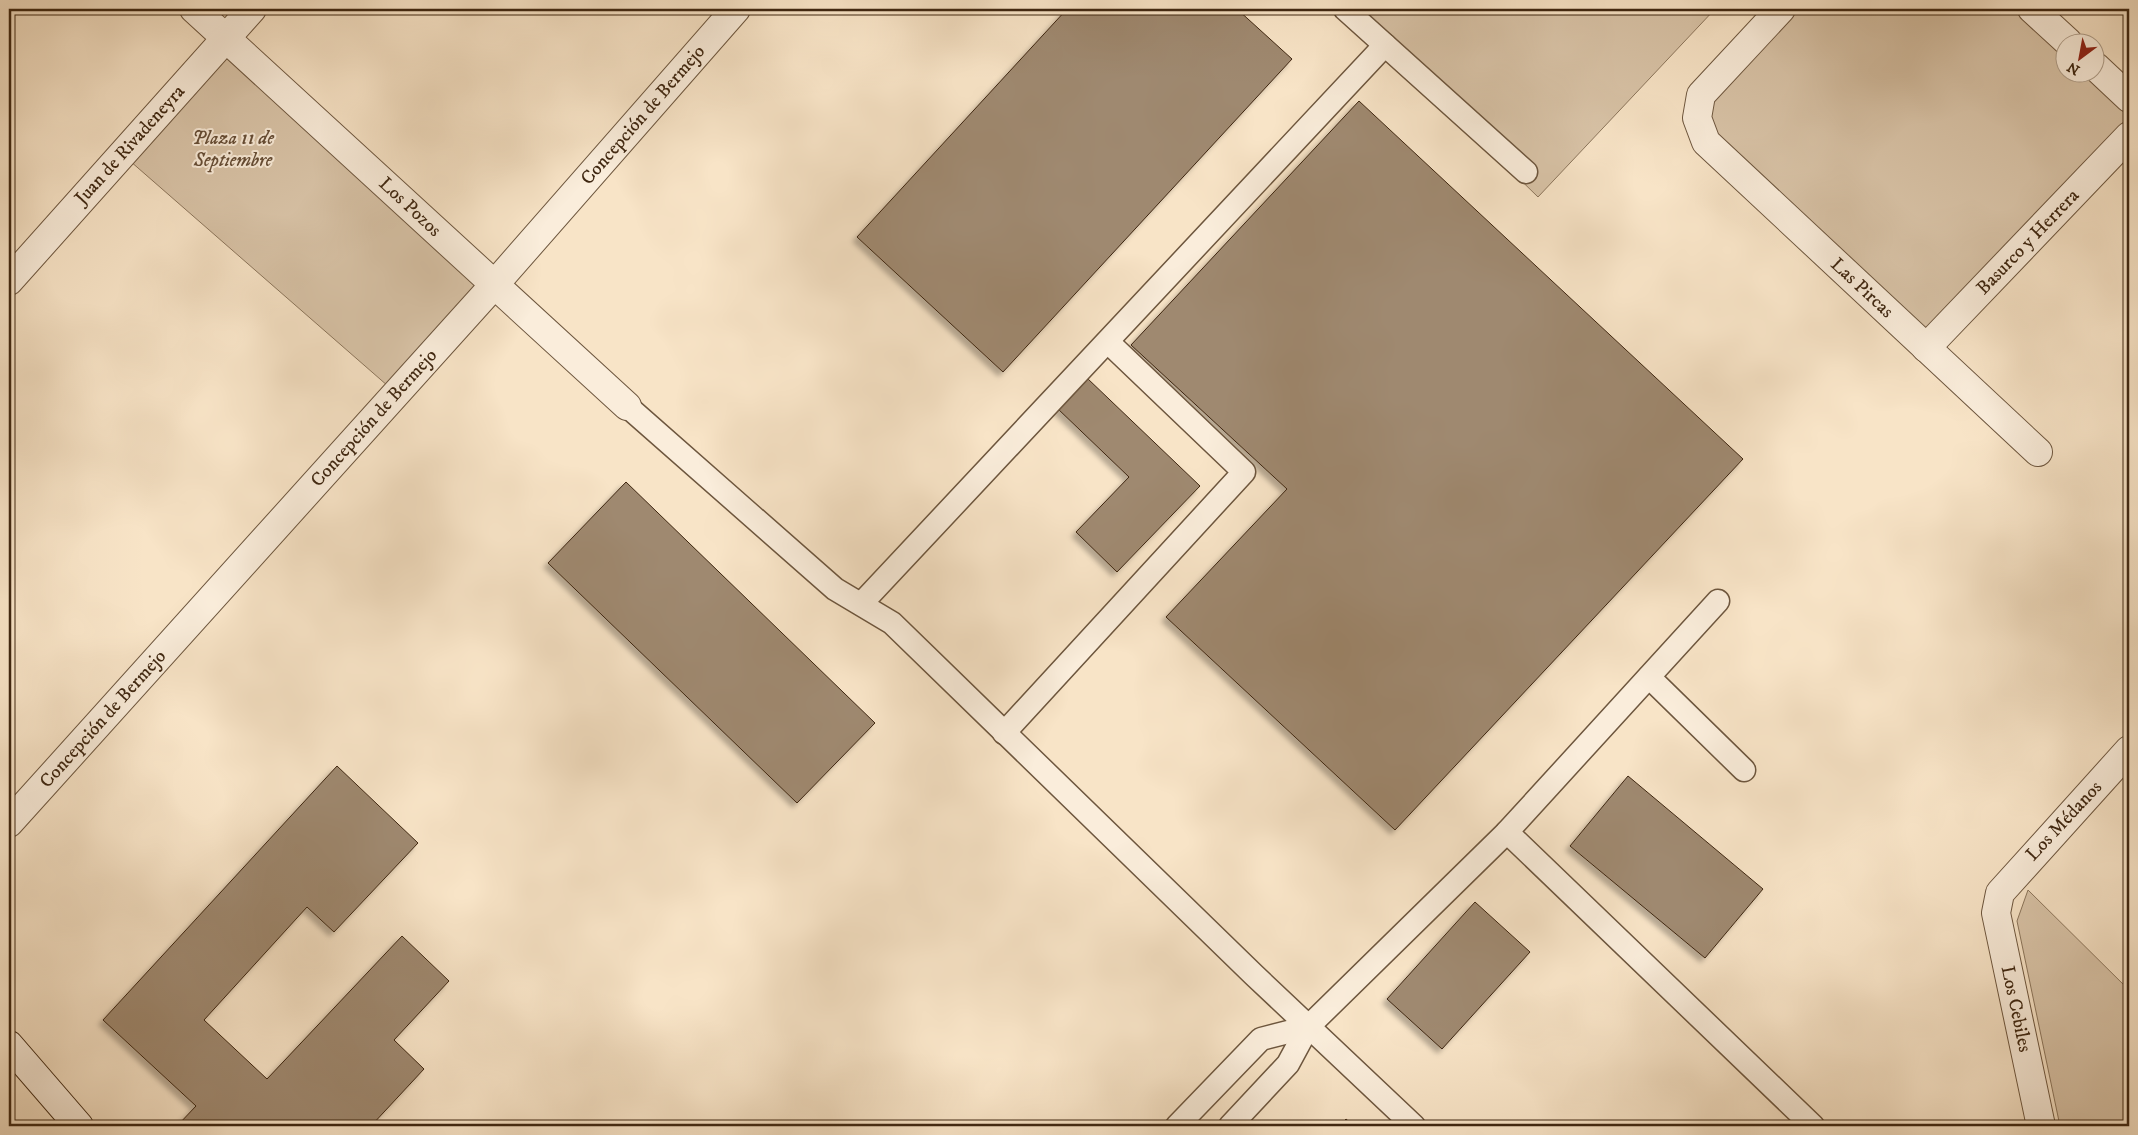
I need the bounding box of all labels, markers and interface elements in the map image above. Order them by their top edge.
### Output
north arrow [2056,32,2106,82]
street label: Concepción de Bermejo [576,40,710,190]
text: N [2064,57,2083,79]
street label: Juan de Rivadeneyra [69,80,190,211]
park label: Plaza 11 de Septiembre [192,127,275,173]
street label: Los Pozos [374,172,446,242]
street label: Basurco y Herrera [1972,184,2084,300]
street label: Las Pircas [1826,253,1898,323]
street label: Concepción de Bermejo [306,344,442,492]
street label: Concepción de Bermejo [35,645,171,793]
street label: Los Médanos [2021,776,2107,866]
street label: Los Cebiles [1996,964,2036,1054]

